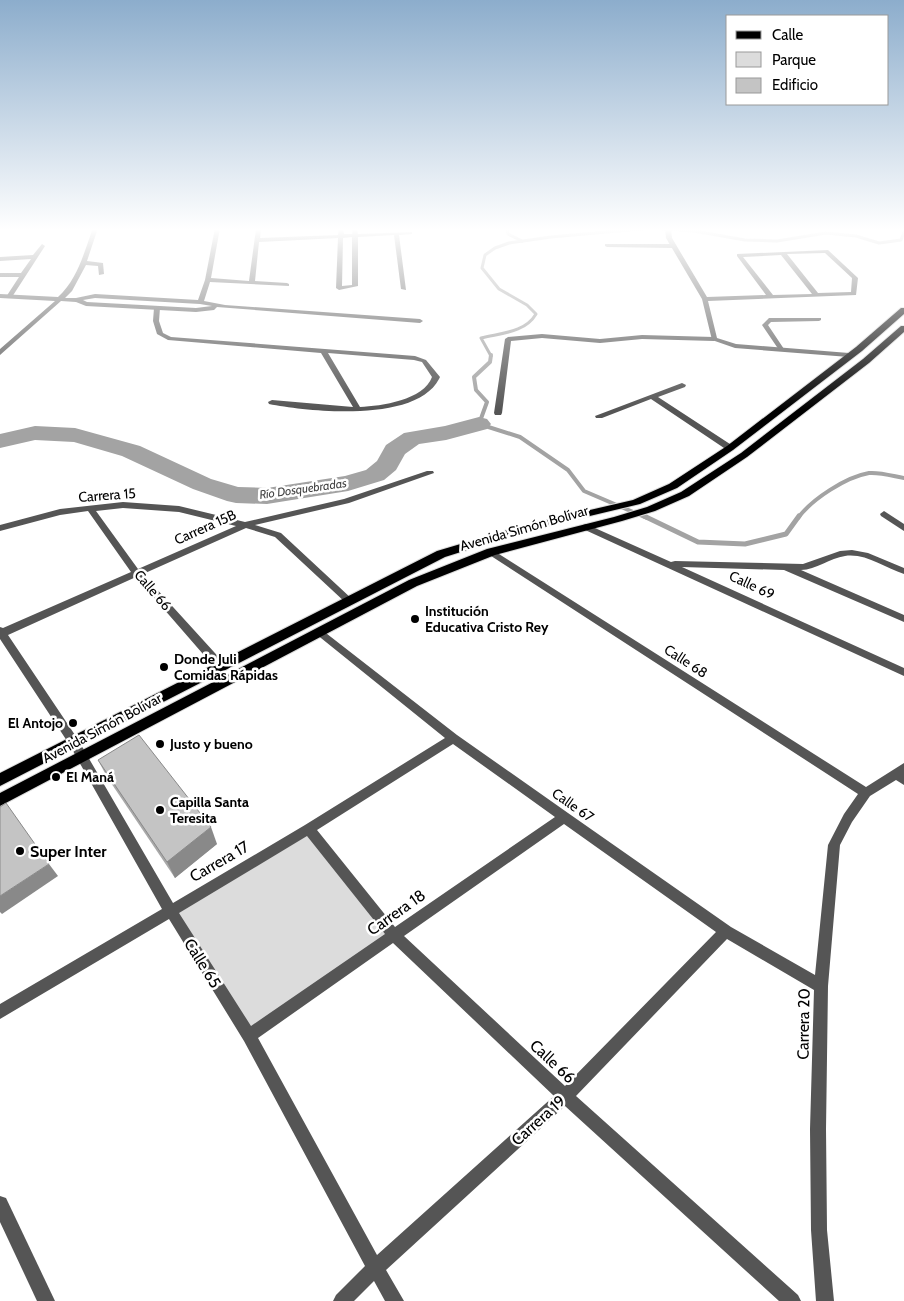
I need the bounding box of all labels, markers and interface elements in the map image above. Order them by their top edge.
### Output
legend [726,15,889,105]
text: Calle [772,26,803,44]
text: Parque [772,51,816,69]
text: Edificio [772,76,818,94]
water label: Río Dosquebradas [258,475,348,502]
street label: Carrera 15 [78,484,136,506]
street label: Avenida Simón Bolívar [458,501,591,555]
street label: Carrera 15B [171,505,239,549]
street label: Calle 66 [130,566,176,614]
street label: Calle 69 [726,567,778,603]
place label: Institución Educativa Cristo Rey [425,602,549,636]
marker: Institución Educativa Cristo Rey [409,613,421,625]
street label: Calle 68 [661,640,711,682]
place label: Donde Juli Comidas Rápidas [174,650,278,684]
marker: Donde Juli Comidas Rápidas [158,661,170,673]
street label: Avenida Simón Bolívar [39,689,165,767]
place label: El Antojo [8,714,63,732]
marker: El Antojo [67,717,79,729]
place label: Justo y bueno [169,735,253,753]
marker: Justo y bueno [154,738,166,750]
place label: El Maná [66,768,114,786]
marker: El Maná [50,771,62,783]
street label: Calle 67 [549,784,597,826]
place label: Capilla Santa Teresita [170,793,249,827]
marker: Capilla Santa Teresita [154,804,166,816]
street label: Carrera 17 [186,837,252,886]
place label: Super Inter [30,842,107,861]
marker: Super Inter [14,845,26,857]
street label: Carrera 18 [363,885,429,939]
street label: Calle 65 [180,935,225,991]
street label: Carrera 20 [793,988,814,1060]
street label: Calle 66 [526,1036,579,1087]
street label: Carrera 19 [507,1091,569,1150]

